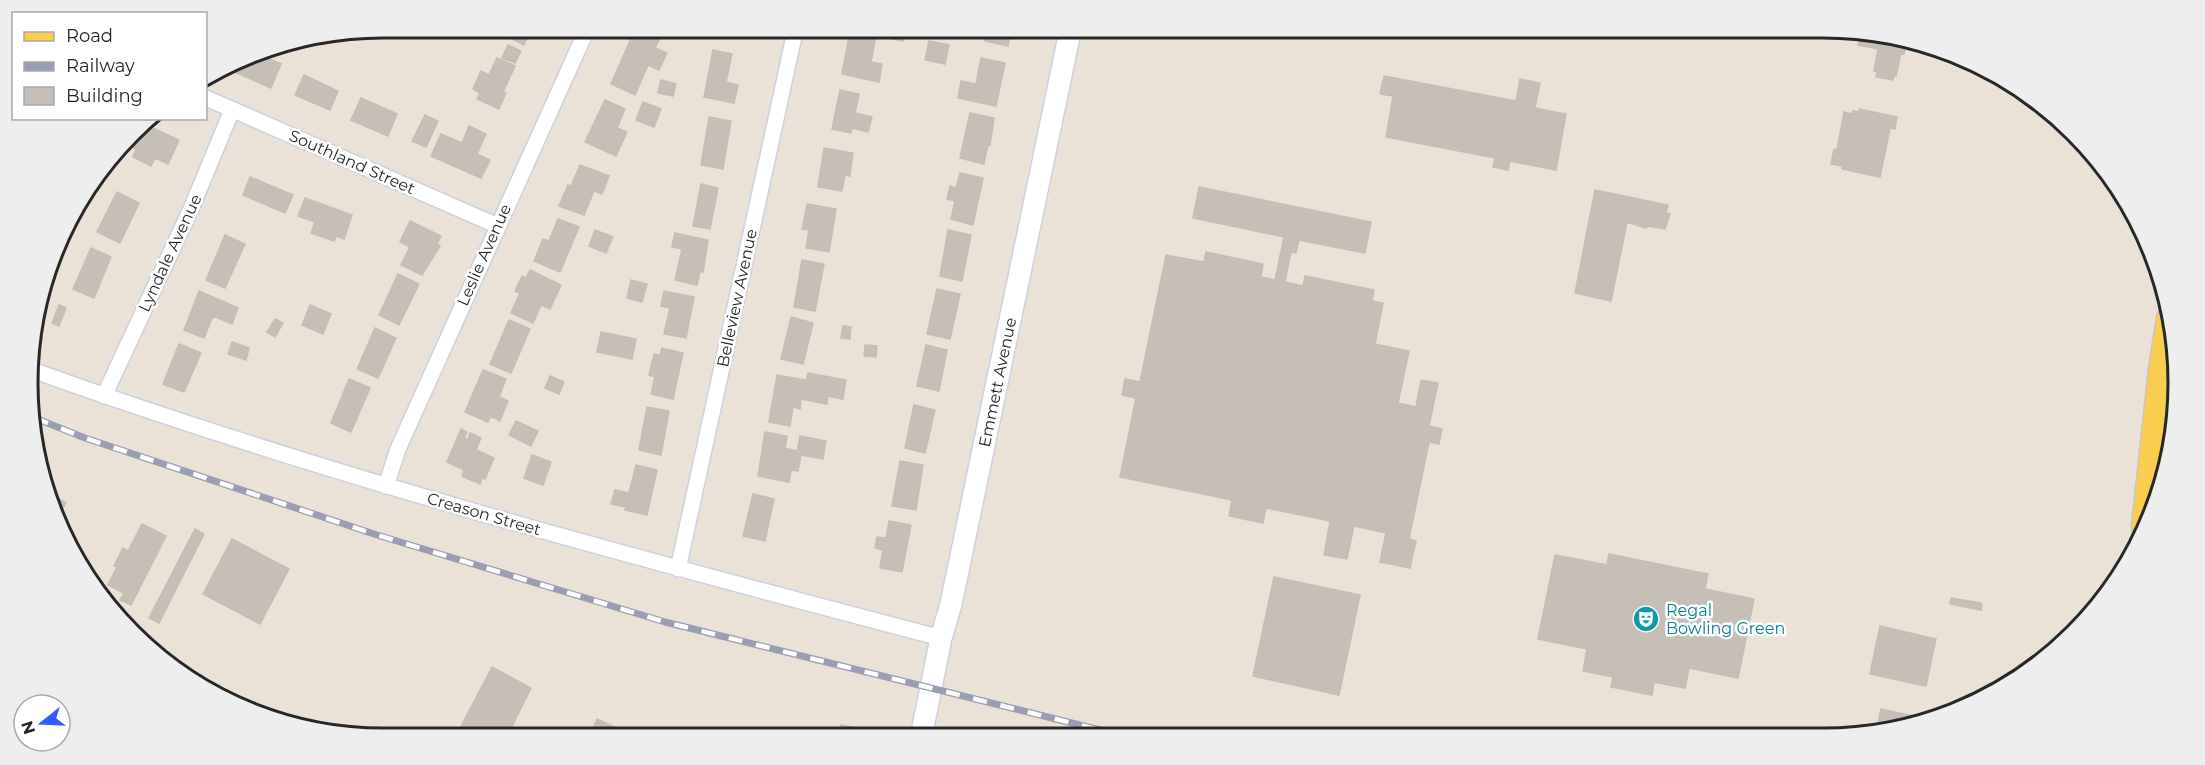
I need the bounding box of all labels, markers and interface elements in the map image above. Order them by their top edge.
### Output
legend [12,12,207,120]
text: Road [66,25,113,47]
text: Railway [66,55,135,77]
text: Building [66,85,143,107]
street label: Southland Street [286,126,418,199]
street label: Lyndale Avenue [134,191,206,315]
street label: Leslie Avenue [453,201,515,309]
street label: Belleview Avenue [713,227,761,369]
street label: Emmett Avenue [974,316,1020,449]
street label: Creason Street [425,489,544,539]
place label: Regal Bowling Green [1666,601,1785,638]
theatre icon: Regal Bowling Green [1631,604,1661,634]
north arrow [12,693,72,753]
text: N [17,718,39,737]

